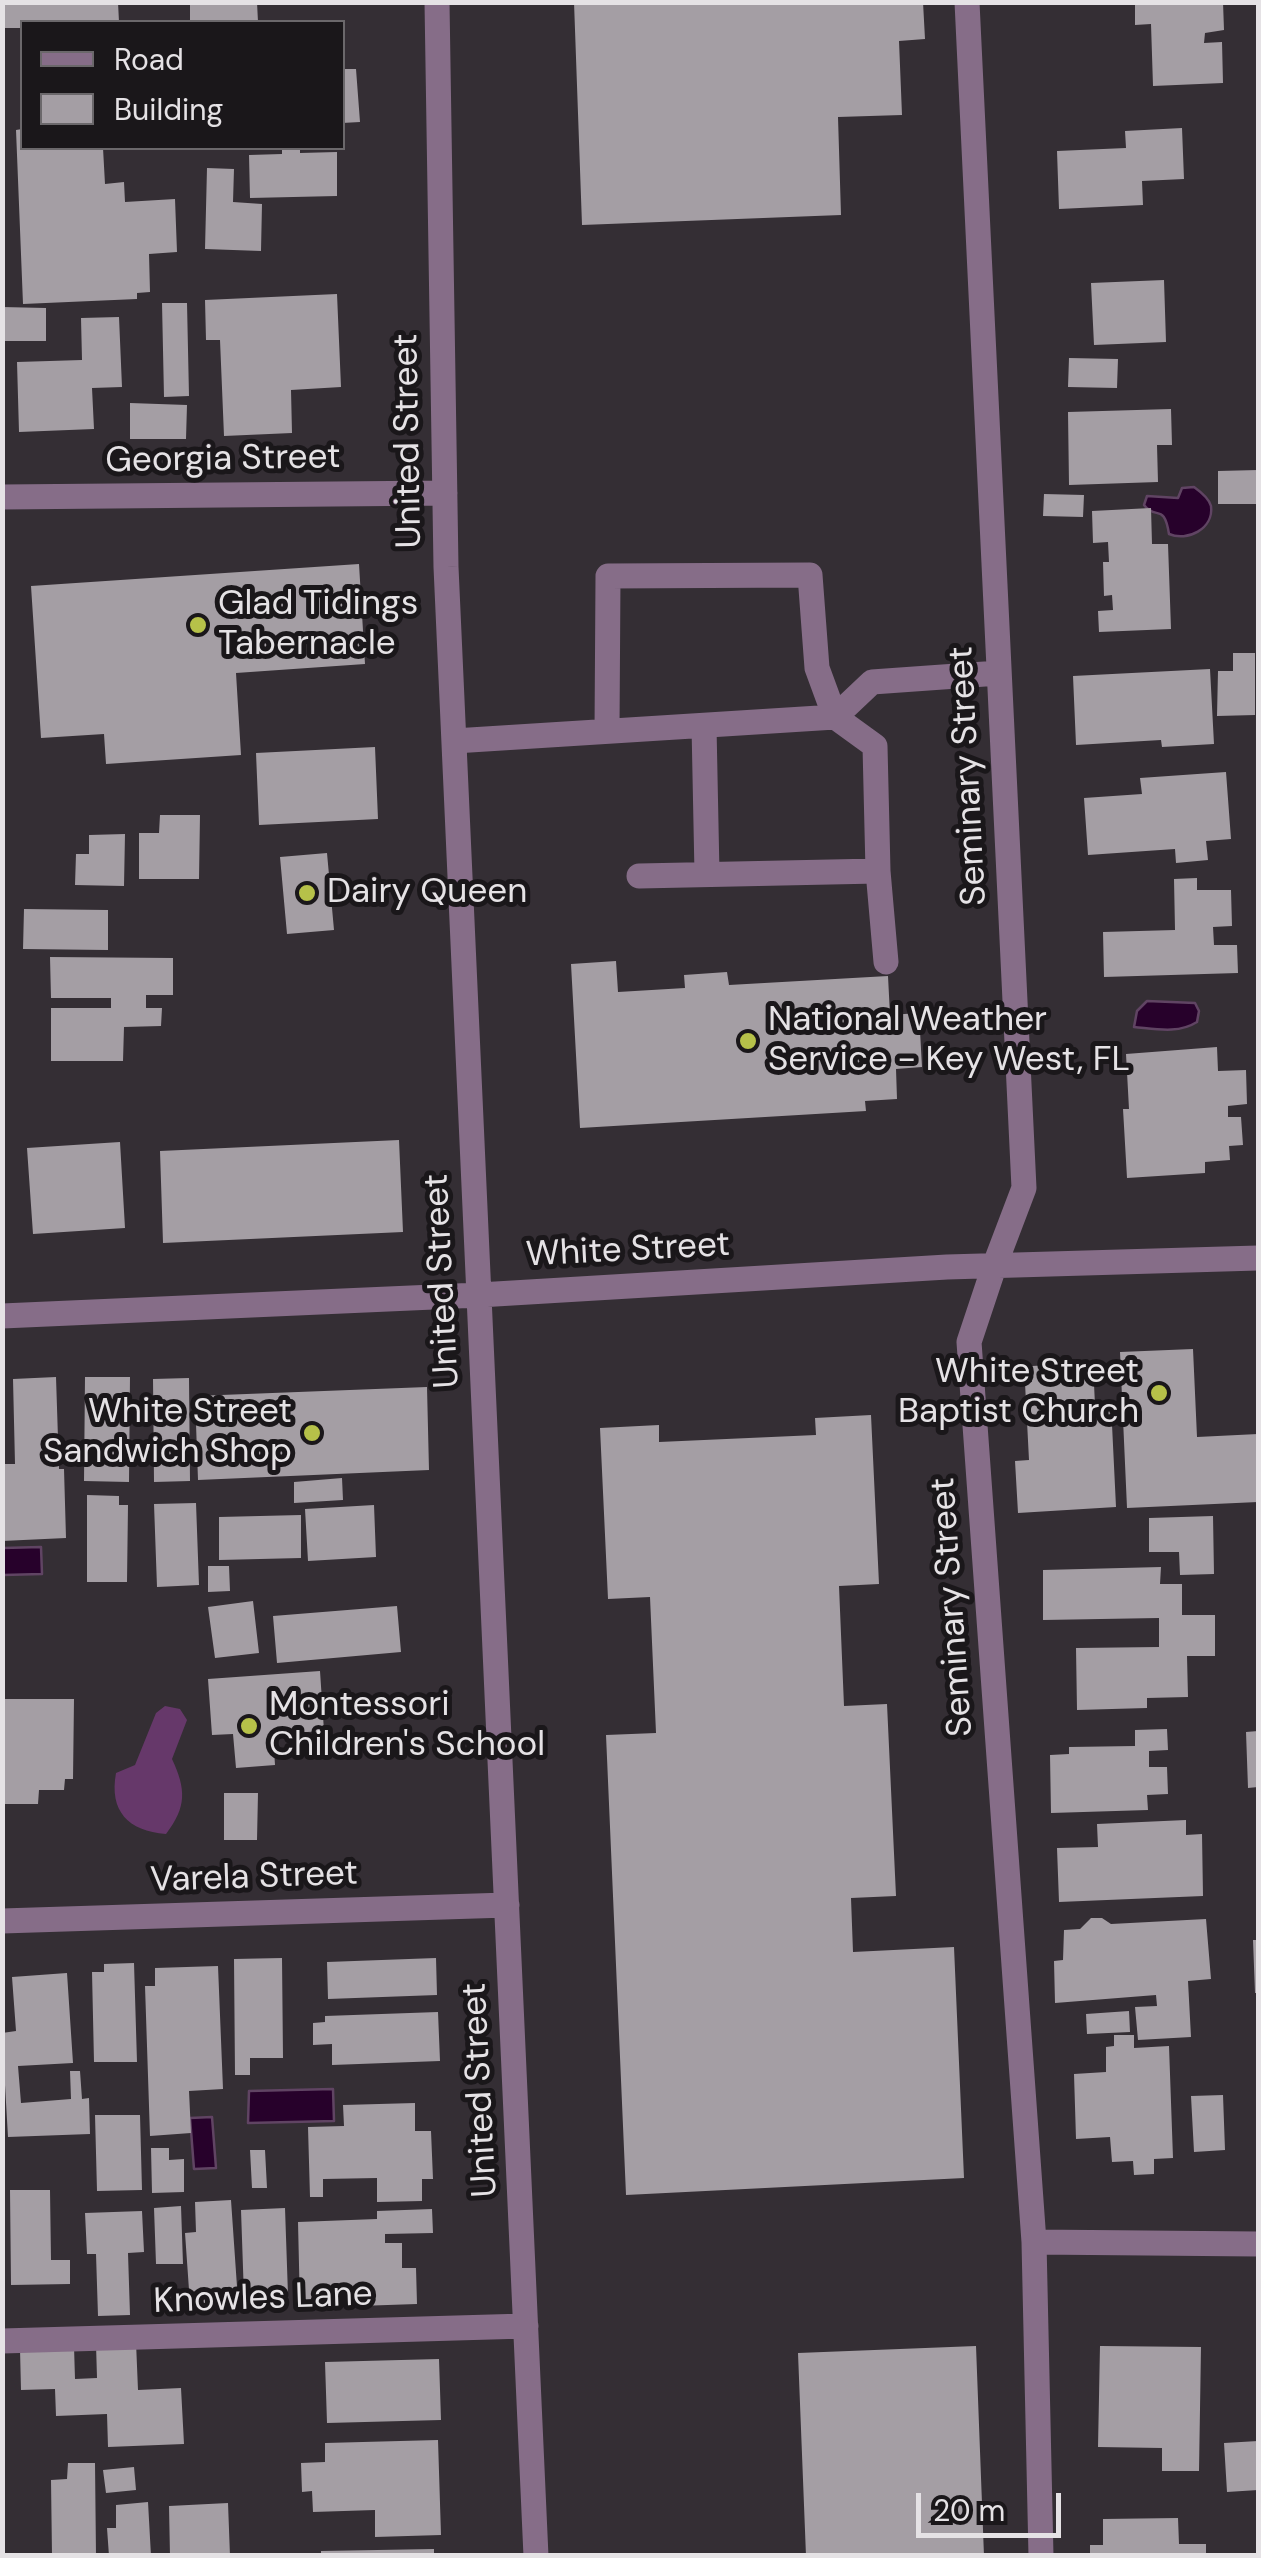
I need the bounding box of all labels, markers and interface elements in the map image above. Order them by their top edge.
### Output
legend [20,20,345,150]
text: Road [114,40,184,79]
text: Building [114,90,223,129]
street label: United Street [386,333,432,549]
street label: Georgia Street [105,437,341,483]
place label: Glad Tidings Tabernacle [218,584,418,666]
marker: Glad Tidings Tabernacle [187,614,209,636]
street label: Seminary Street [941,645,997,907]
place label: Dairy Queen [327,872,527,914]
marker: Dairy Queen [296,882,318,904]
place label: National Weather Service - Key West, FL [768,1000,1130,1082]
marker: National Weather Service - Key West, FL [737,1030,759,1052]
street label: United Street [416,1173,470,1389]
street label: White Street [525,1225,731,1277]
place label: White Street Baptist Church [898,1352,1139,1434]
marker: White Street Baptist Church [1148,1382,1170,1404]
place label: White Street Sandwich Shop [43,1392,292,1474]
marker: White Street Sandwich Shop [301,1422,323,1444]
street label: Seminary Street [923,1476,983,1738]
place label: Montessori Children's School [269,1685,545,1767]
marker: Montessori Children's School [238,1715,260,1737]
street label: Varela Street [149,1853,359,1903]
street label: United Street [454,1982,508,2198]
street label: Knowles Lane [153,2274,373,2324]
scale bar [921,2473,1066,2535]
text: 20 m [933,2491,1005,2530]

